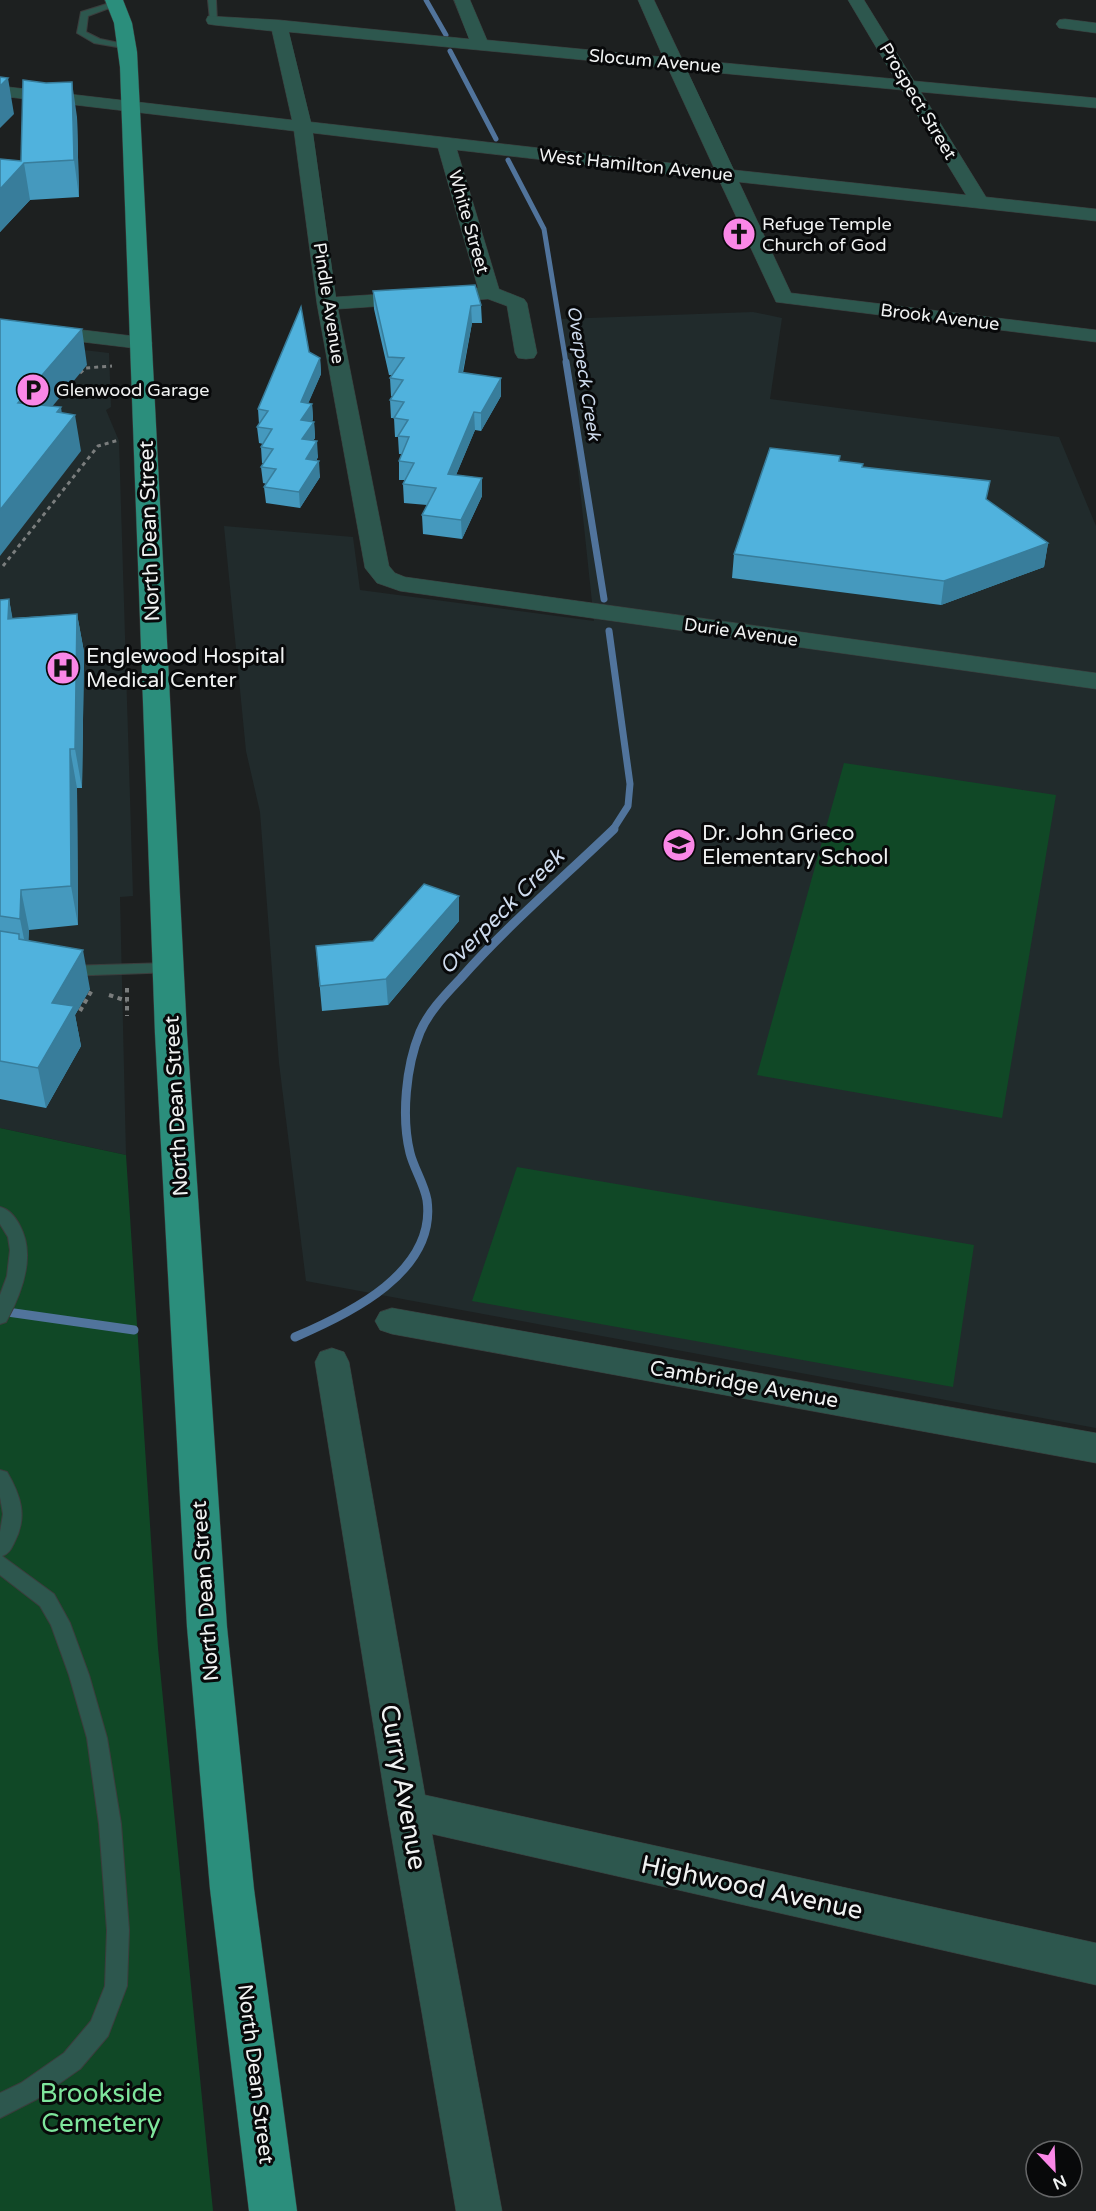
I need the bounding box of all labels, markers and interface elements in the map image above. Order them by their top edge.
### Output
street label: Prospect Street [874,39,962,163]
street label: Slocum Avenue [588,44,722,78]
street label: West Hamilton Avenue [538,144,734,186]
street label: White Street [444,168,494,276]
place label: Refuge Temple Church of God [762,213,892,256]
church icon: Refuge Temple Church of God [721,216,757,252]
street label: Pindle Avenue [309,241,349,365]
street label: Brook Avenue [879,299,1001,335]
water label: Overpeck Creek [563,304,606,443]
parking icon: Glenwood Garage [15,372,51,408]
place label: Glenwood Garage [56,379,209,401]
street label: North Dean Street [134,440,165,622]
street label: Durie Avenue [683,613,799,651]
place label: Englewood Hospital Medical Center [86,644,285,693]
hospital icon: Englewood Hospital Medical Center [45,650,81,686]
place label: Dr. John Grieco Elementary School [702,821,889,870]
school or university icon: Dr. John Grieco Elementary School [661,827,697,863]
water label: Overpeck Creek [434,842,571,980]
street label: North Dean Street [159,1015,194,1197]
street label: Cambridge Avenue [648,1356,840,1413]
street label: North Dean Street [187,1500,224,1682]
street label: Curry Avenue [374,1702,433,1872]
street label: Highwood Avenue [638,1849,866,1926]
street label: North Dean Street [232,1983,279,2165]
park label: Brookside Cemetery [39,2078,163,2139]
north arrow [1024,2139,1084,2199]
text: N [1050,2170,1069,2194]

